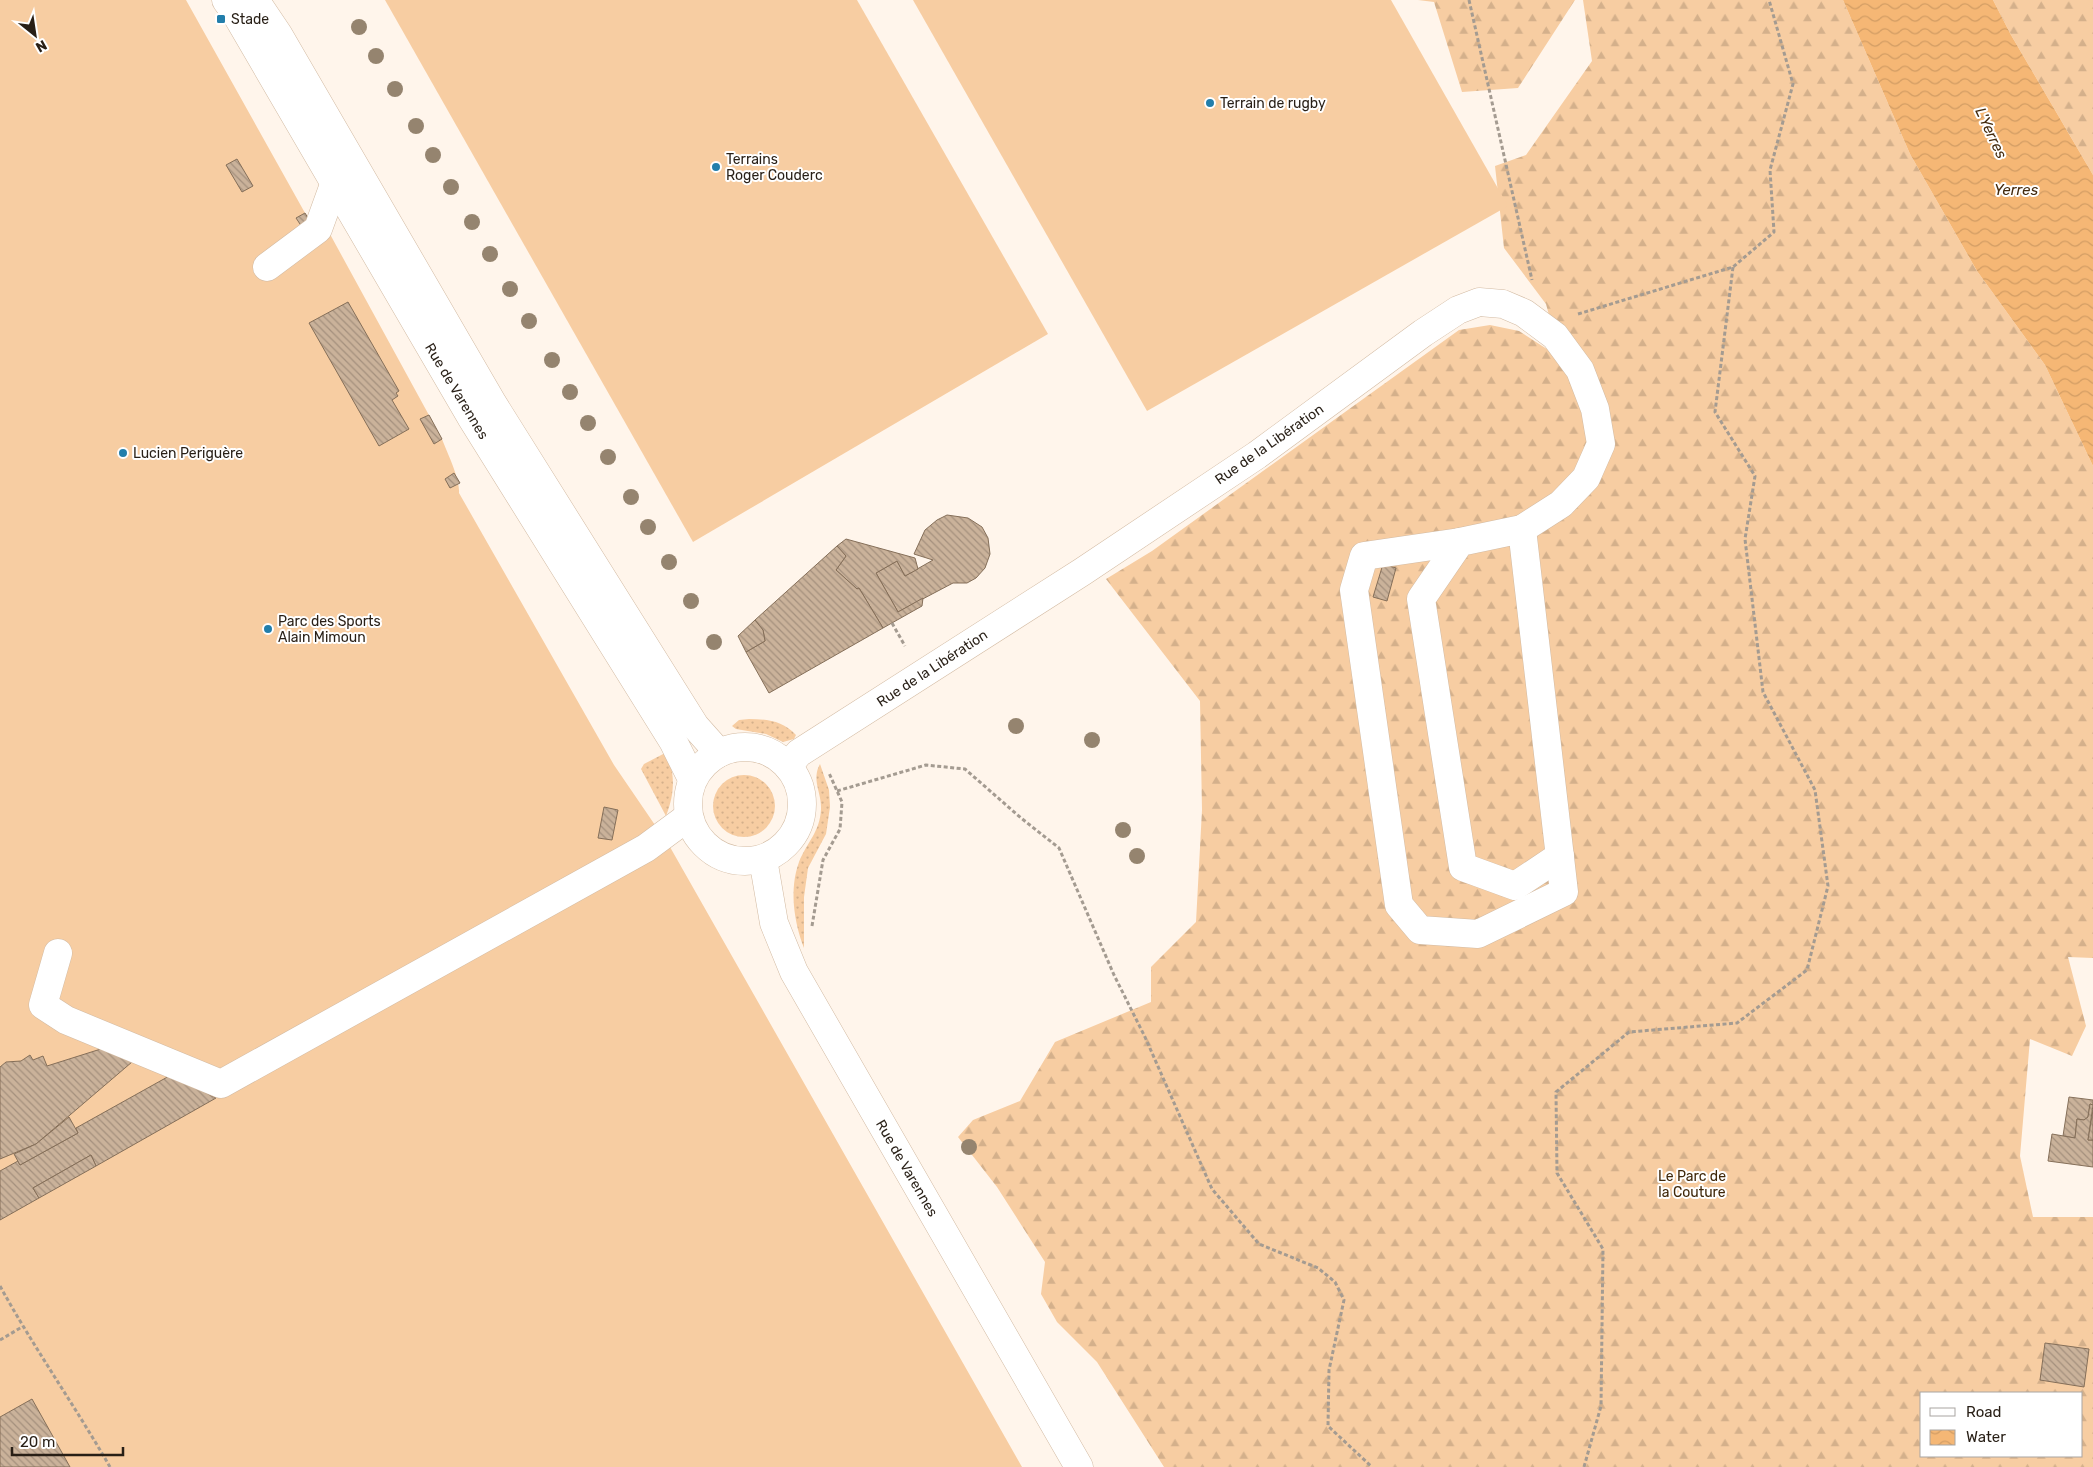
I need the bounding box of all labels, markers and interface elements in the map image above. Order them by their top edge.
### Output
north arrow [10,10,60,60]
place label: Stade [231,11,269,28]
marker: Stade [215,13,227,25]
text: N [33,36,50,56]
place label: Terrain de rugby [1220,95,1326,112]
marker: Terrain de rugby [1204,97,1216,109]
water label: L'Yerres [1971,105,2011,162]
place label: Terrains Roger Couderc [726,151,823,184]
marker: Terrains Roger Couderc [710,161,722,173]
water label: Yerres [1994,181,2038,199]
street label: Rue de Varennes [421,340,492,442]
street label: Rue de la Libération [1212,401,1327,488]
place label: Lucien Periguère [133,445,243,462]
marker: Lucien Periguère [117,447,129,459]
place label: Parc des Sports Alain Mimoun [278,613,381,646]
marker: Parc des Sports Alain Mimoun [262,623,274,635]
street label: Rue de la Libération [874,626,991,711]
street label: Rue de Varennes [872,1117,941,1220]
park label: Le Parc de la Couture [1658,1168,1726,1201]
legend [1920,1392,2083,1457]
text: Road [1966,1403,2002,1421]
scale bar [12,1424,124,1456]
text: Water [1966,1428,2006,1446]
text: 20 m [20,1433,55,1451]

